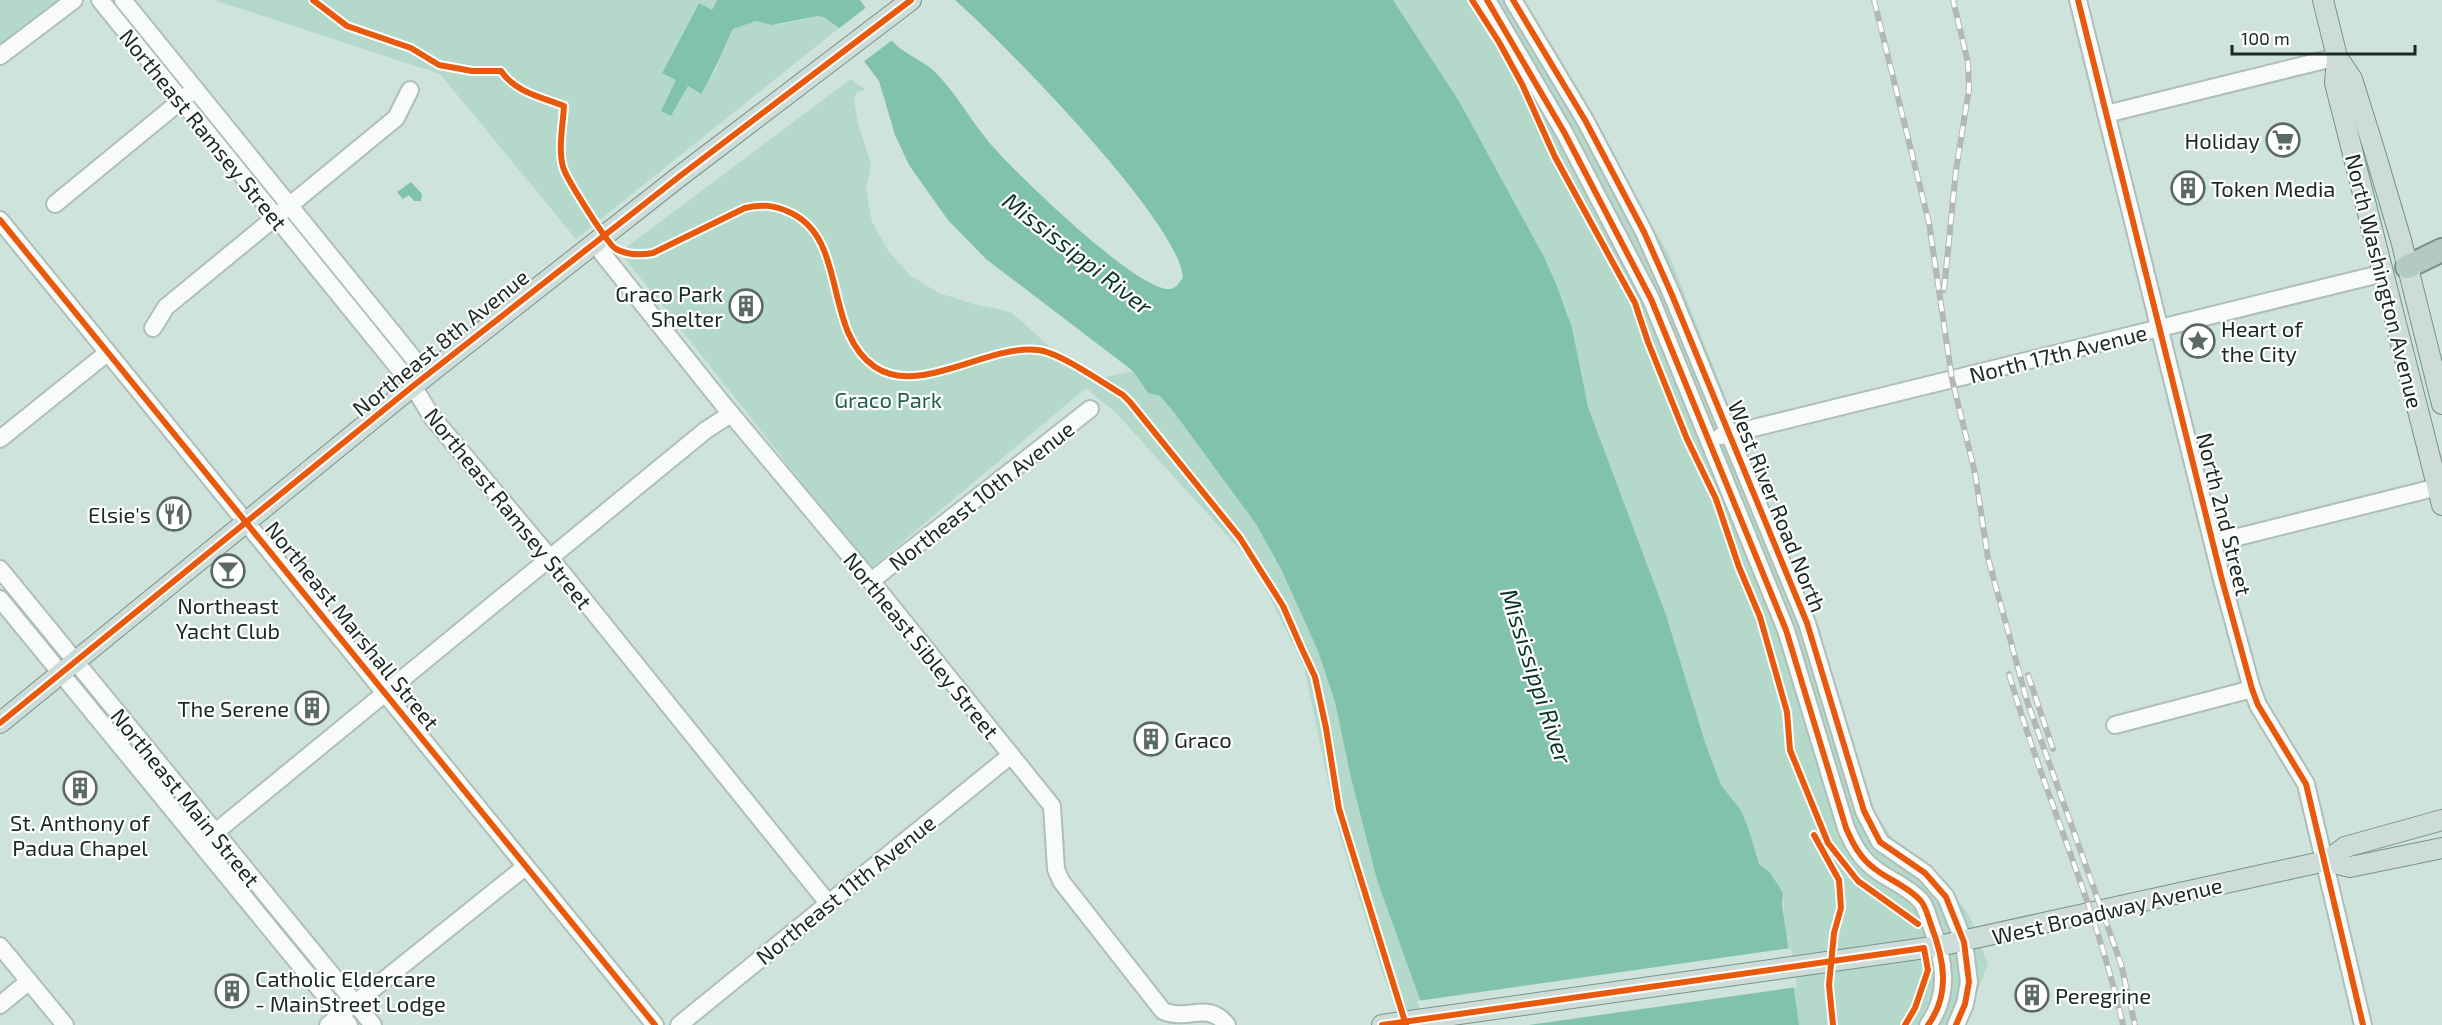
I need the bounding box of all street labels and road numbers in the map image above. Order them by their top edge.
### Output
street label: Northeast Ramsey Street [115,23,293,235]
street label: North Washington Avenue [2341,151,2429,411]
street label: Northeast 8th Avenue [347,263,533,421]
street label: North 17th Avenue [1966,318,2150,388]
street label: West River Road North [1724,396,1832,616]
street label: Northeast Ramsey Street [420,402,598,614]
street label: Northeast 10th Avenue [883,415,1079,575]
street label: North 2nd Street [2192,430,2258,598]
street label: Northeast Marshall Street [261,515,445,735]
street label: Northeast Sibley Street [839,547,1005,743]
street label: Northeast Main Street [106,703,266,891]
street label: Northeast 11th Avenue [750,809,940,969]
street label: West Broadway Avenue [1989,871,2225,949]

